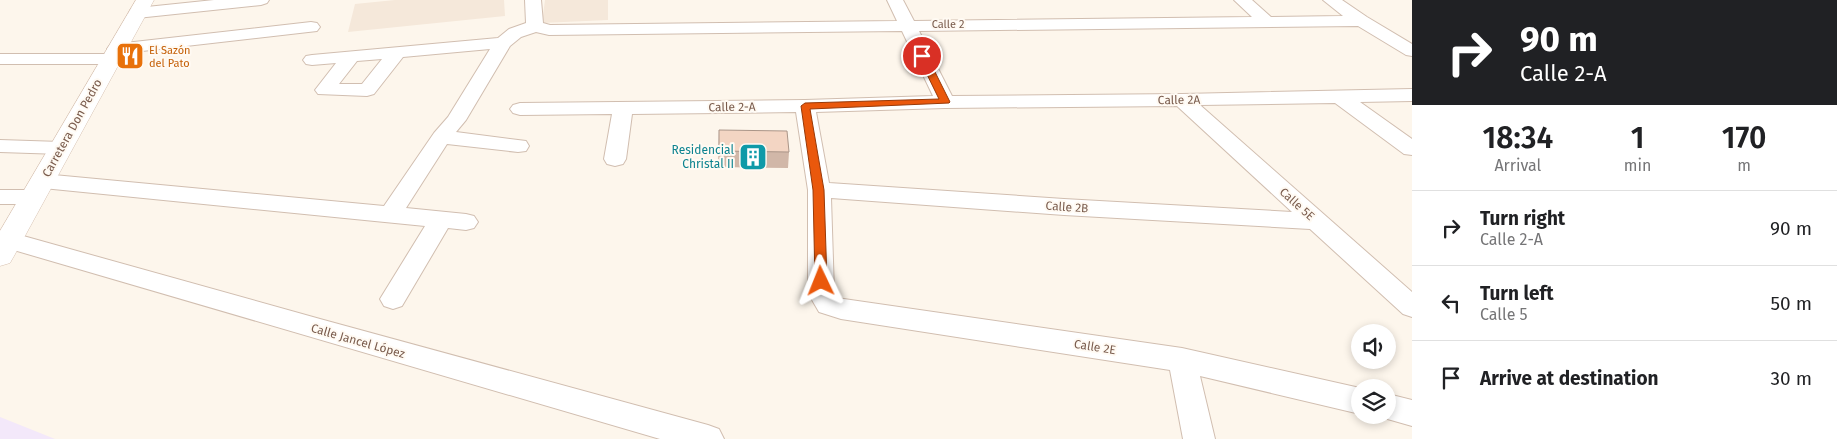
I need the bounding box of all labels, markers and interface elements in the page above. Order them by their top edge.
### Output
street label: Calle 2 [932,18,964,31]
text: 90 m [1520,18,1598,60]
icon: right [1437,20,1502,85]
pin [901,35,943,77]
restaurant icon: El Sazón del Pato [115,41,145,71]
icon: arrive [908,42,936,70]
place label: El Sazón del Pato [149,44,191,70]
text: Calle 2-A [1520,60,1607,87]
street label: Carretera Don Pedro [39,77,105,179]
street label: Calle 2A [1158,93,1200,107]
street label: Calle 2-A [708,100,756,114]
text: 18:34 [1483,120,1553,156]
text: 1 [1631,120,1644,156]
text: 170 [1722,120,1766,156]
building icon: Residencial Christal II [738,142,768,172]
place label: Residencial Christal II [672,143,734,171]
text: Arrival [1494,156,1541,175]
text: min [1624,156,1651,175]
text: m [1737,156,1751,175]
street label: Calle 5E [1277,185,1317,223]
street label: Calle 2B [1045,199,1089,215]
text: Turn right [1480,207,1565,230]
icon: right [1437,214,1465,242]
text: 90 m [1770,217,1812,240]
text: Calle 2-A [1480,230,1543,249]
position arrow [794,254,846,306]
text: Turn left [1480,282,1554,305]
icon: left [1437,289,1465,317]
text: 50 m [1771,292,1812,315]
text: Calle 5 [1480,305,1528,324]
street label: Calle Jancel López [309,321,407,361]
map controls [1351,324,1396,424]
button: sound [1351,324,1396,369]
street label: Calle 2E [1073,337,1117,357]
icon: arrive [1437,364,1465,392]
text: Arrive at destination [1480,367,1659,390]
text: 30 m [1771,367,1812,390]
button: layers [1351,379,1396,424]

